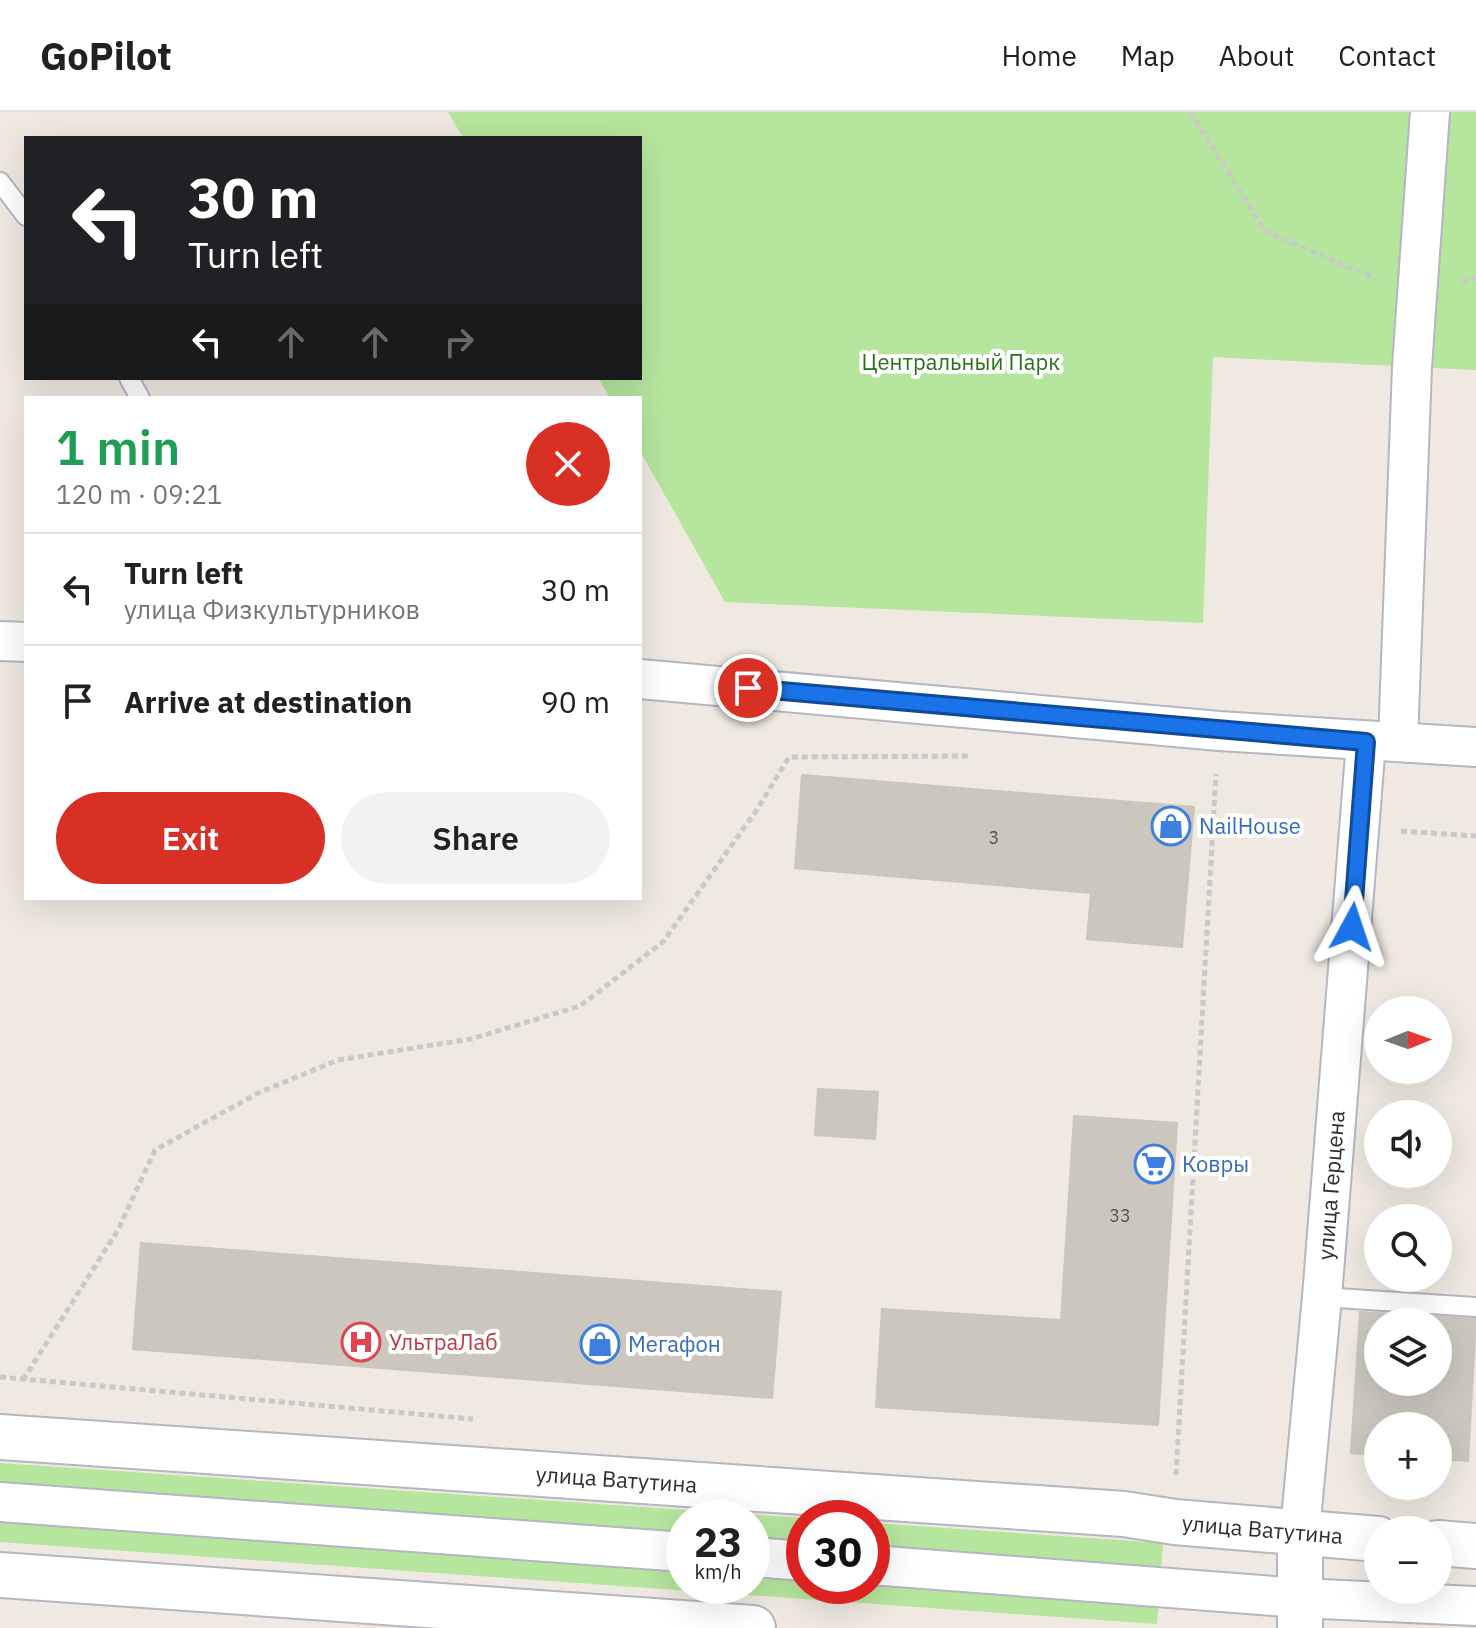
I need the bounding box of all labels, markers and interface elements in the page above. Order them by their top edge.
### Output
text: GoPilot [40,31,172,80]
text: Home [1001,37,1077,74]
text: Map [1121,37,1175,74]
text: About [1219,37,1294,74]
text: Contact [1338,37,1436,74]
text: 30 m [188,161,318,233]
icon: left [56,168,160,272]
text: Turn left [188,231,323,278]
icon: left [185,320,229,364]
icon: ahead [269,320,313,364]
icon: ahead [353,320,397,364]
icon: right [437,320,481,364]
park label: Центральный Парк [862,347,1060,376]
text: 1 min [56,416,180,478]
button: close [526,422,610,506]
text: 120 m · 09:21 [56,477,222,511]
text: Turn left [124,553,243,592]
icon: left [56,567,100,611]
text: 30 m [541,570,610,609]
text: улица Физкультурников [124,592,420,626]
pin [714,654,782,722]
icon: arrive [726,666,770,710]
icon: arrive [56,679,100,723]
text: Arrive at destination [124,682,412,721]
text: 90 m [541,682,610,721]
button: Exit [56,792,325,884]
button: Share [341,792,610,884]
shop icon: NailHouse [1150,805,1192,847]
place label: NailHouse [1199,811,1301,840]
house number: 3 [989,826,999,849]
position arrow [1310,885,1394,969]
north arrow [1364,996,1452,1084]
map controls [1364,996,1452,1604]
button: sound [1364,1100,1452,1188]
street label: улица Герцена [1310,1109,1351,1261]
supermarket icon: Ковры [1133,1143,1175,1185]
place label: Ковры [1182,1149,1249,1178]
house number: 33 [1109,1204,1131,1227]
button: search [1364,1204,1452,1292]
button: layers [1364,1308,1452,1396]
hospital icon: УльтраЛаб [340,1321,382,1363]
shop icon: Мегафон [579,1323,621,1365]
place label: УльтраЛаб [389,1327,498,1356]
place label: Мегафон [628,1329,721,1358]
button: + [1364,1412,1452,1500]
street label: улица Ватутина [535,1459,698,1499]
speed limit sign: 30 [786,1500,890,1604]
street label: улица Ватутина [1181,1508,1344,1550]
text: 23 [694,1516,742,1568]
button: − [1364,1516,1452,1604]
text: km/h [694,1558,742,1585]

